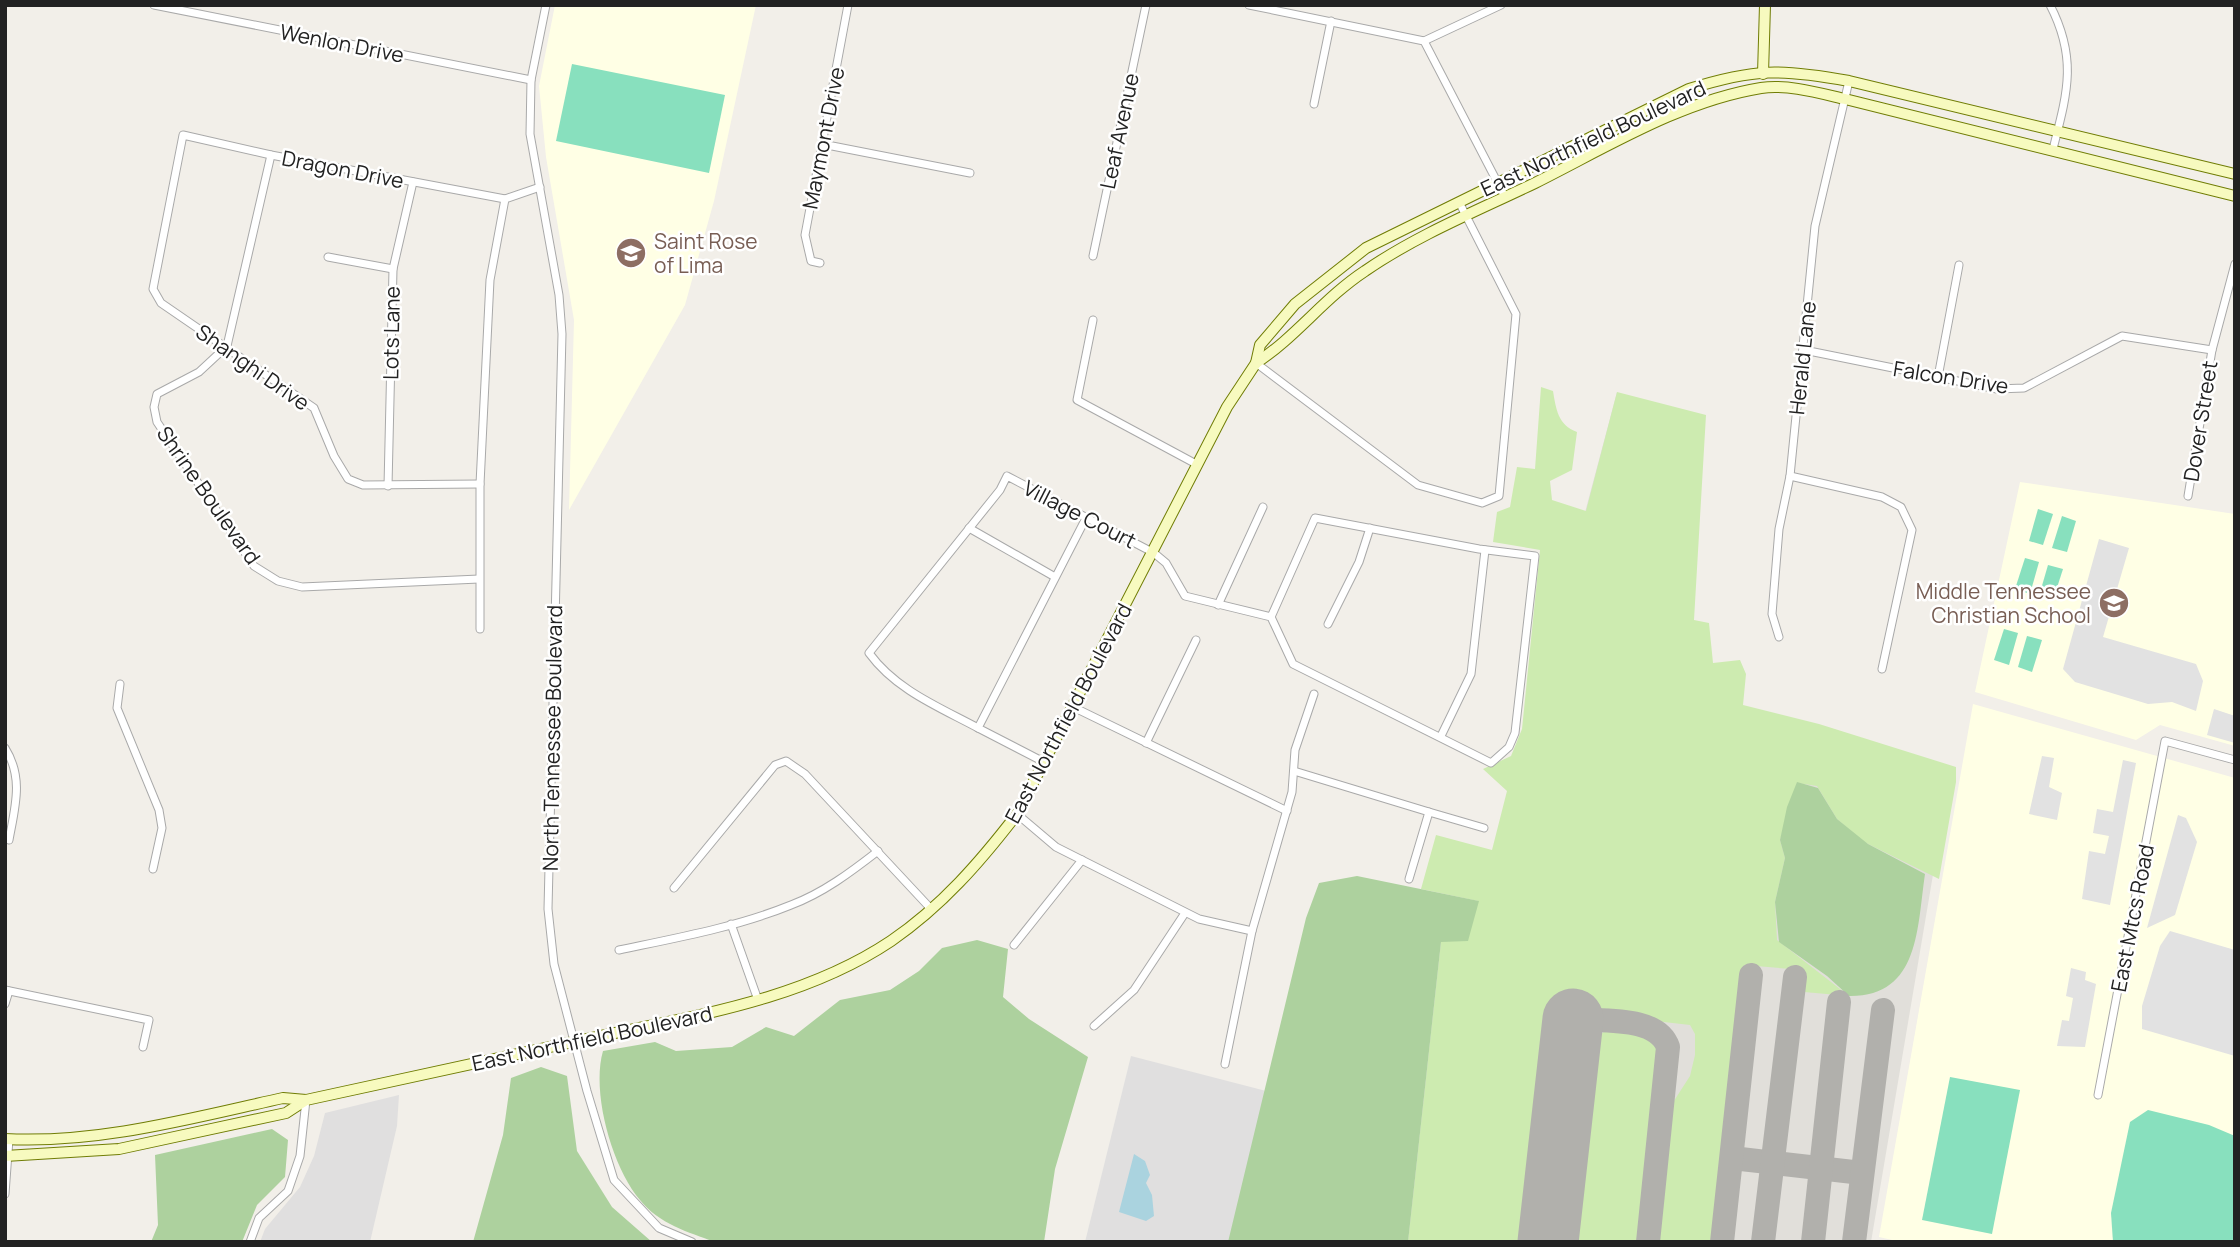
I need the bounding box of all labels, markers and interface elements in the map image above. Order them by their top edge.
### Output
street label: Wenlon Drive [278,17,406,69]
street label: Maymont Drive [796,65,850,211]
street label: Leaf Avenue [1093,70,1145,192]
street label: East Northfield Boulevard [1476,74,1710,202]
street label: Dragon Drive [280,143,406,195]
place label: Saint Rose of Lima [654,227,757,279]
school or university icon: Saint Rose of Lima [614,236,648,270]
street label: Lots Lane [376,286,406,380]
street label: Herald Lane [1782,300,1822,416]
street label: Shanghi Drive [191,317,315,417]
street label: Falcon Drive [1891,354,2011,400]
street label: Dover Street [2177,359,2223,483]
street label: Shrine Boulevard [151,420,267,570]
street label: Village Court [1019,474,1141,554]
place label: Middle Tennessee Christian School [1916,577,2091,629]
school or university icon: Middle Tennessee Christian School [2097,586,2131,620]
street label: East Northfield Boulevard [998,598,1138,828]
street label: North Tennessee Boulevard [536,605,568,871]
street label: East Mtcs Road [2104,842,2160,994]
street label: East Northfield Boulevard [469,999,715,1077]

